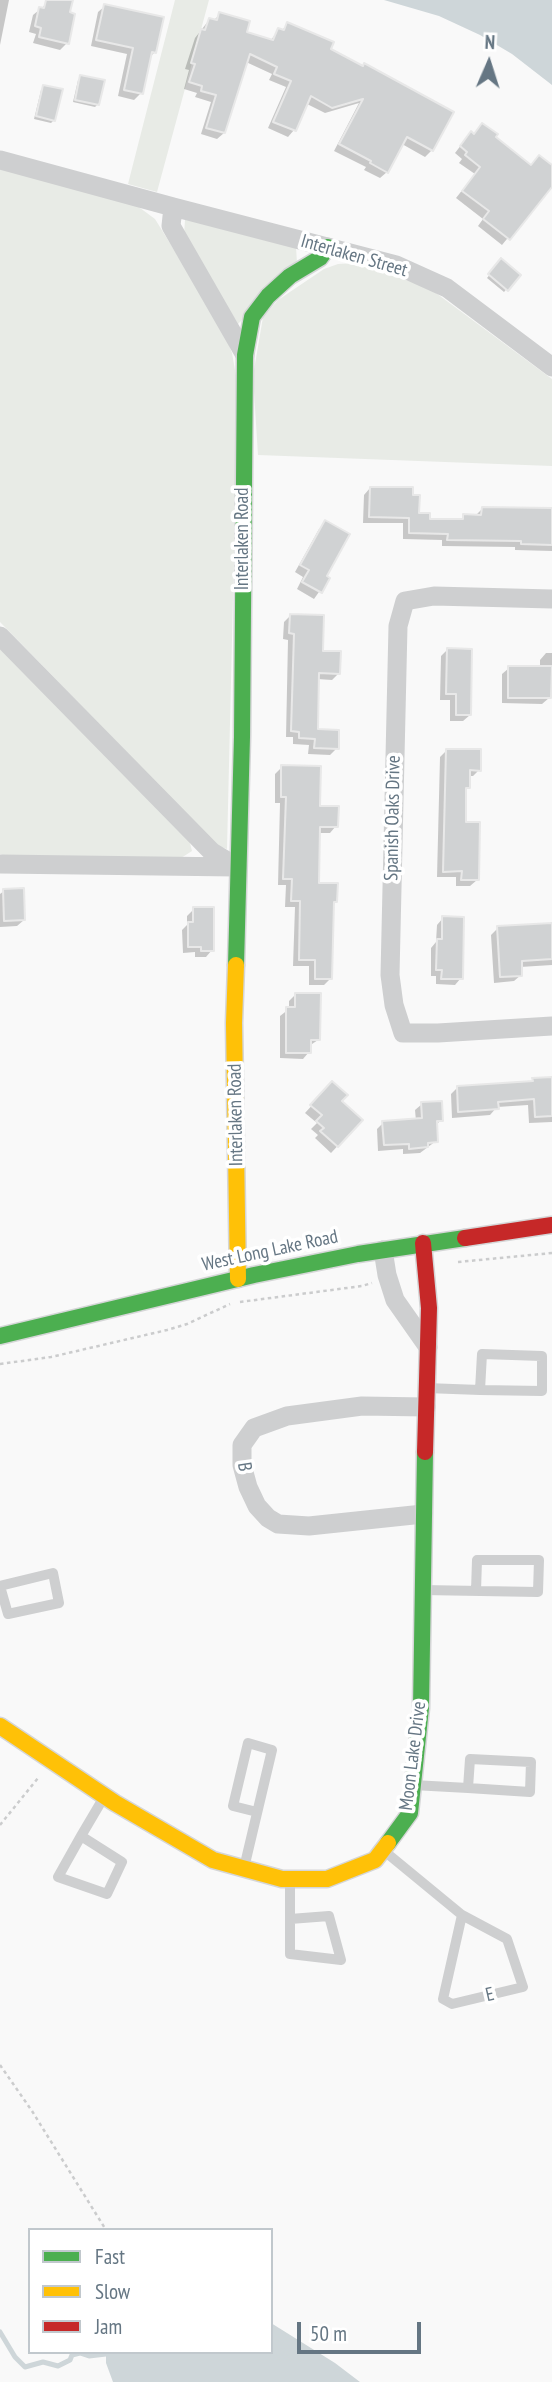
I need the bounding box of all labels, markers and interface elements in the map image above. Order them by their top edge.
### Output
north arrow [454,28,524,98]
text: N [484,30,496,54]
street label: Interlaken Street [298,230,410,282]
street label: Interlaken Road [232,488,254,590]
street label: Spanish Oaks Drive [381,755,405,881]
street label: Interlaken Road [224,1063,248,1167]
street label: West Long Lake Road [200,1225,340,1277]
street label: B [232,1461,256,1473]
street label: Moon Lake Drive [395,1700,431,1812]
street label: E [483,1983,497,2007]
legend [28,2228,273,2354]
text: Fast [95,2243,125,2270]
text: Slow [95,2278,130,2305]
scale bar [300,2308,424,2352]
text: Jam [95,2313,122,2340]
text: 50 m [310,2320,347,2347]

